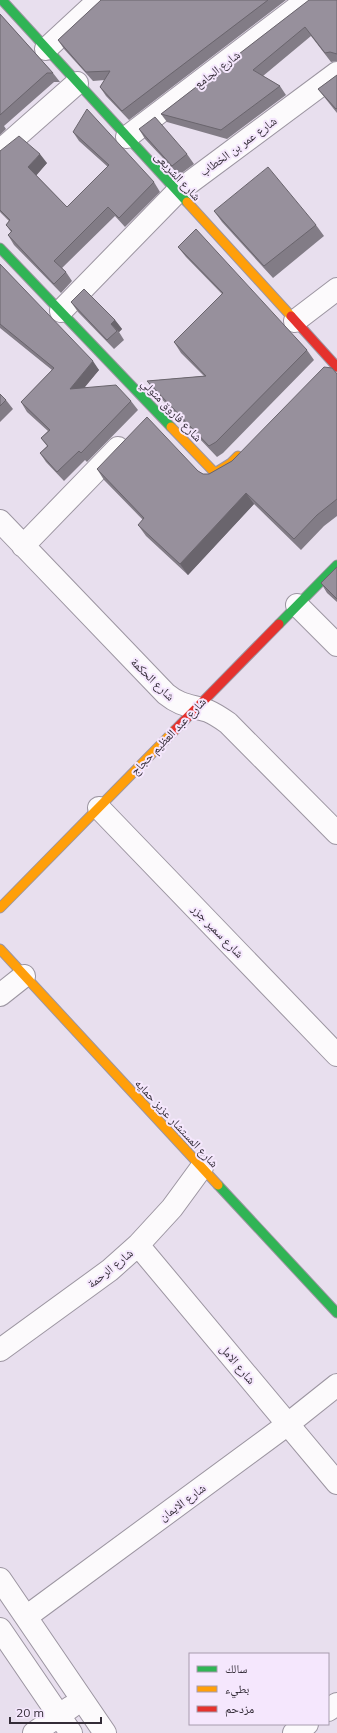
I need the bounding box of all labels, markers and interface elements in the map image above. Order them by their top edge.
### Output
street label: شارع الجامع [191,47,244,92]
street label: شارع عمر بن الخطاب [197,113,280,180]
street label: شارع الشريعى [151,148,205,204]
street label: شارع فاروق متولي [136,376,206,447]
street label: شارع الحكمة [127,654,178,704]
street label: شارع عبد العظيم حجاج [127,694,210,779]
street label: شارع سمير جزر [187,901,247,962]
street label: شارع المستشار عزيز حمايه [131,1076,222,1171]
street label: شارع الرحمة [84,1245,136,1292]
street label: شارع الامل [216,1341,259,1388]
street label: شارع الايمان [156,1480,209,1525]
legend [189,1653,329,1725]
text: سالك [225,1661,247,1676]
text: بطيء [225,1681,249,1699]
scale bar [10,1699,101,1725]
text: مزدحم [225,1701,254,1717]
text: 20 m [16,1705,44,1720]

